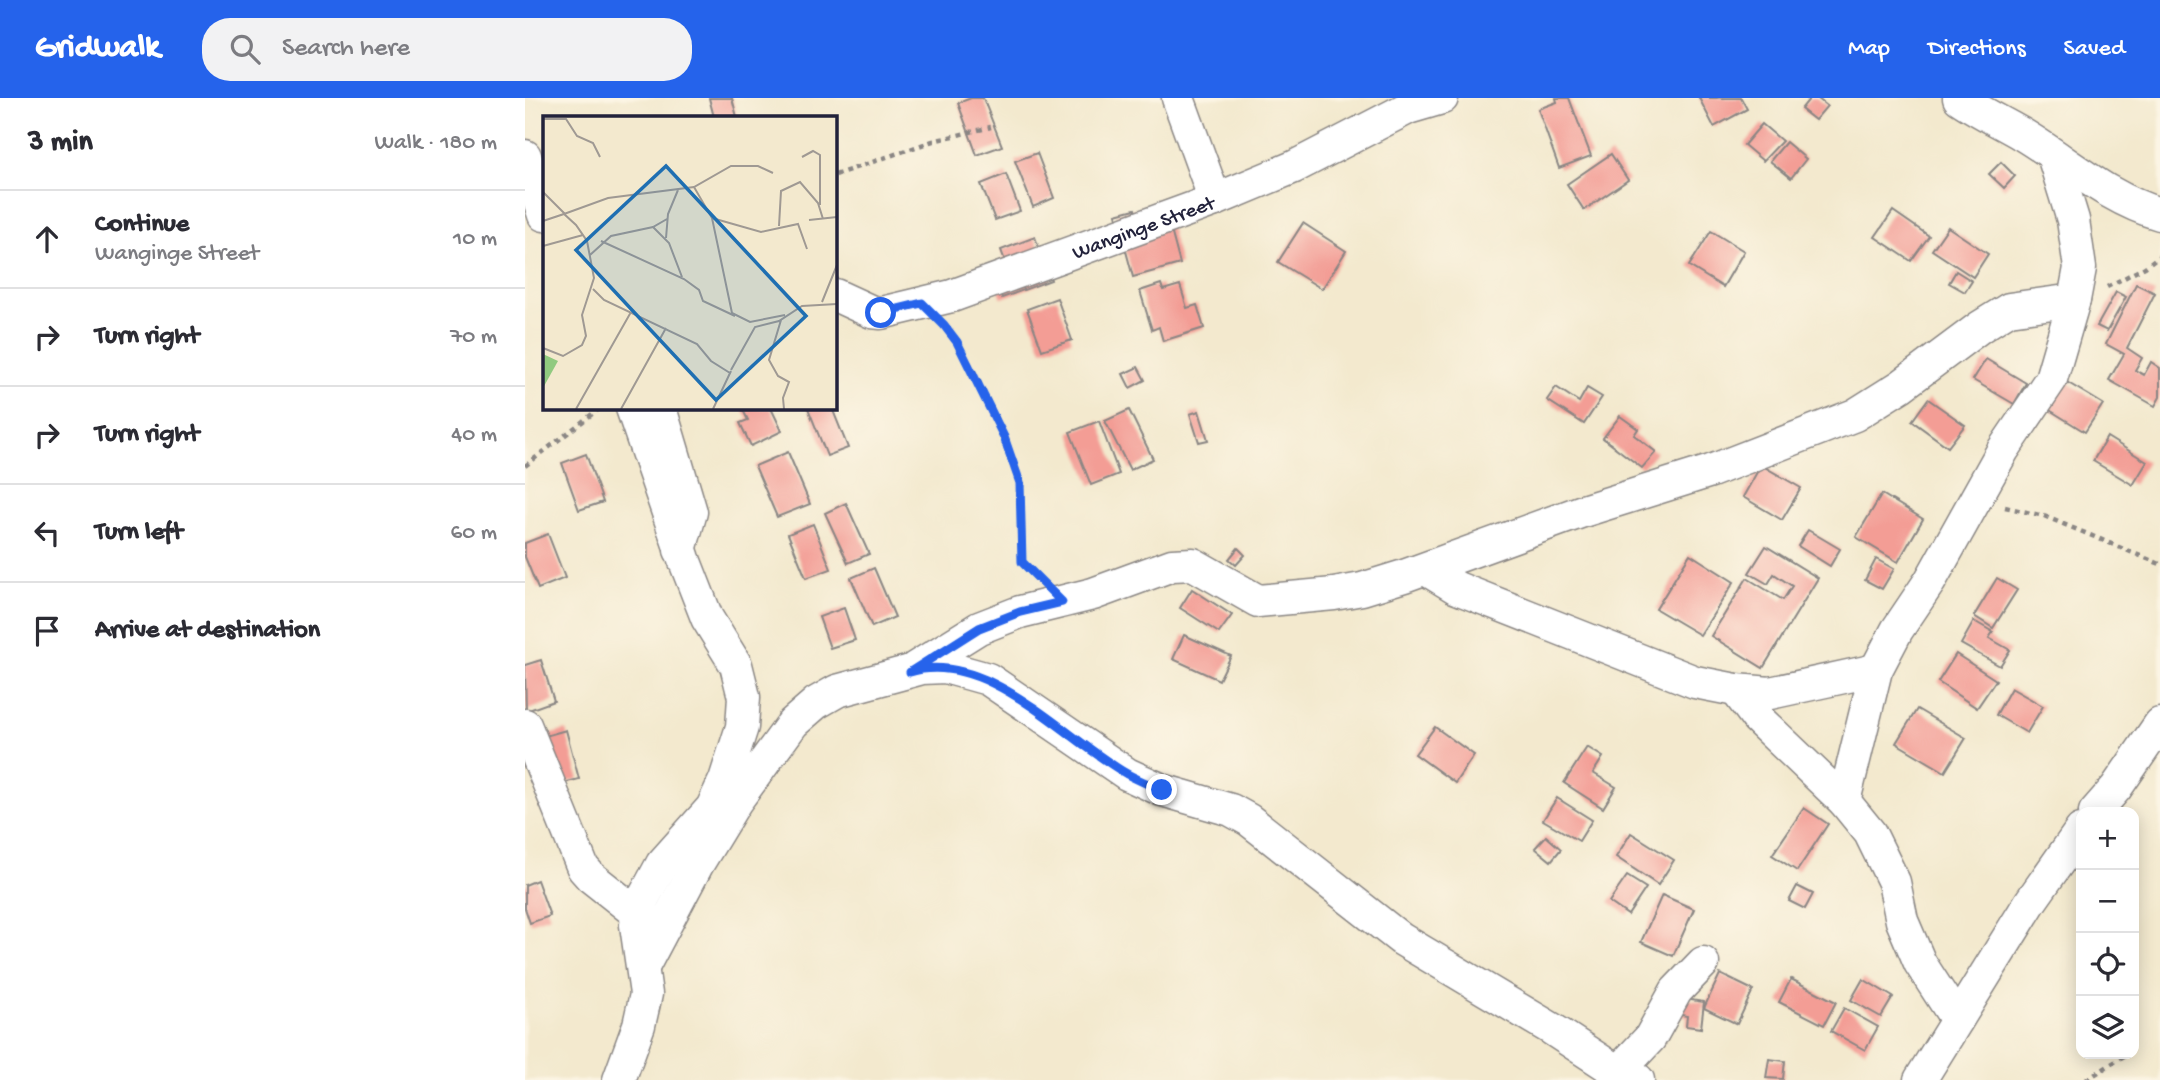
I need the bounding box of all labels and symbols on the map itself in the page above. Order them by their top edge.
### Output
inset map [543,116,837,410]
street label: Wanginge Street [1069,191,1221,267]
route start [865,297,896,328]
route end [1146,774,1177,805]

